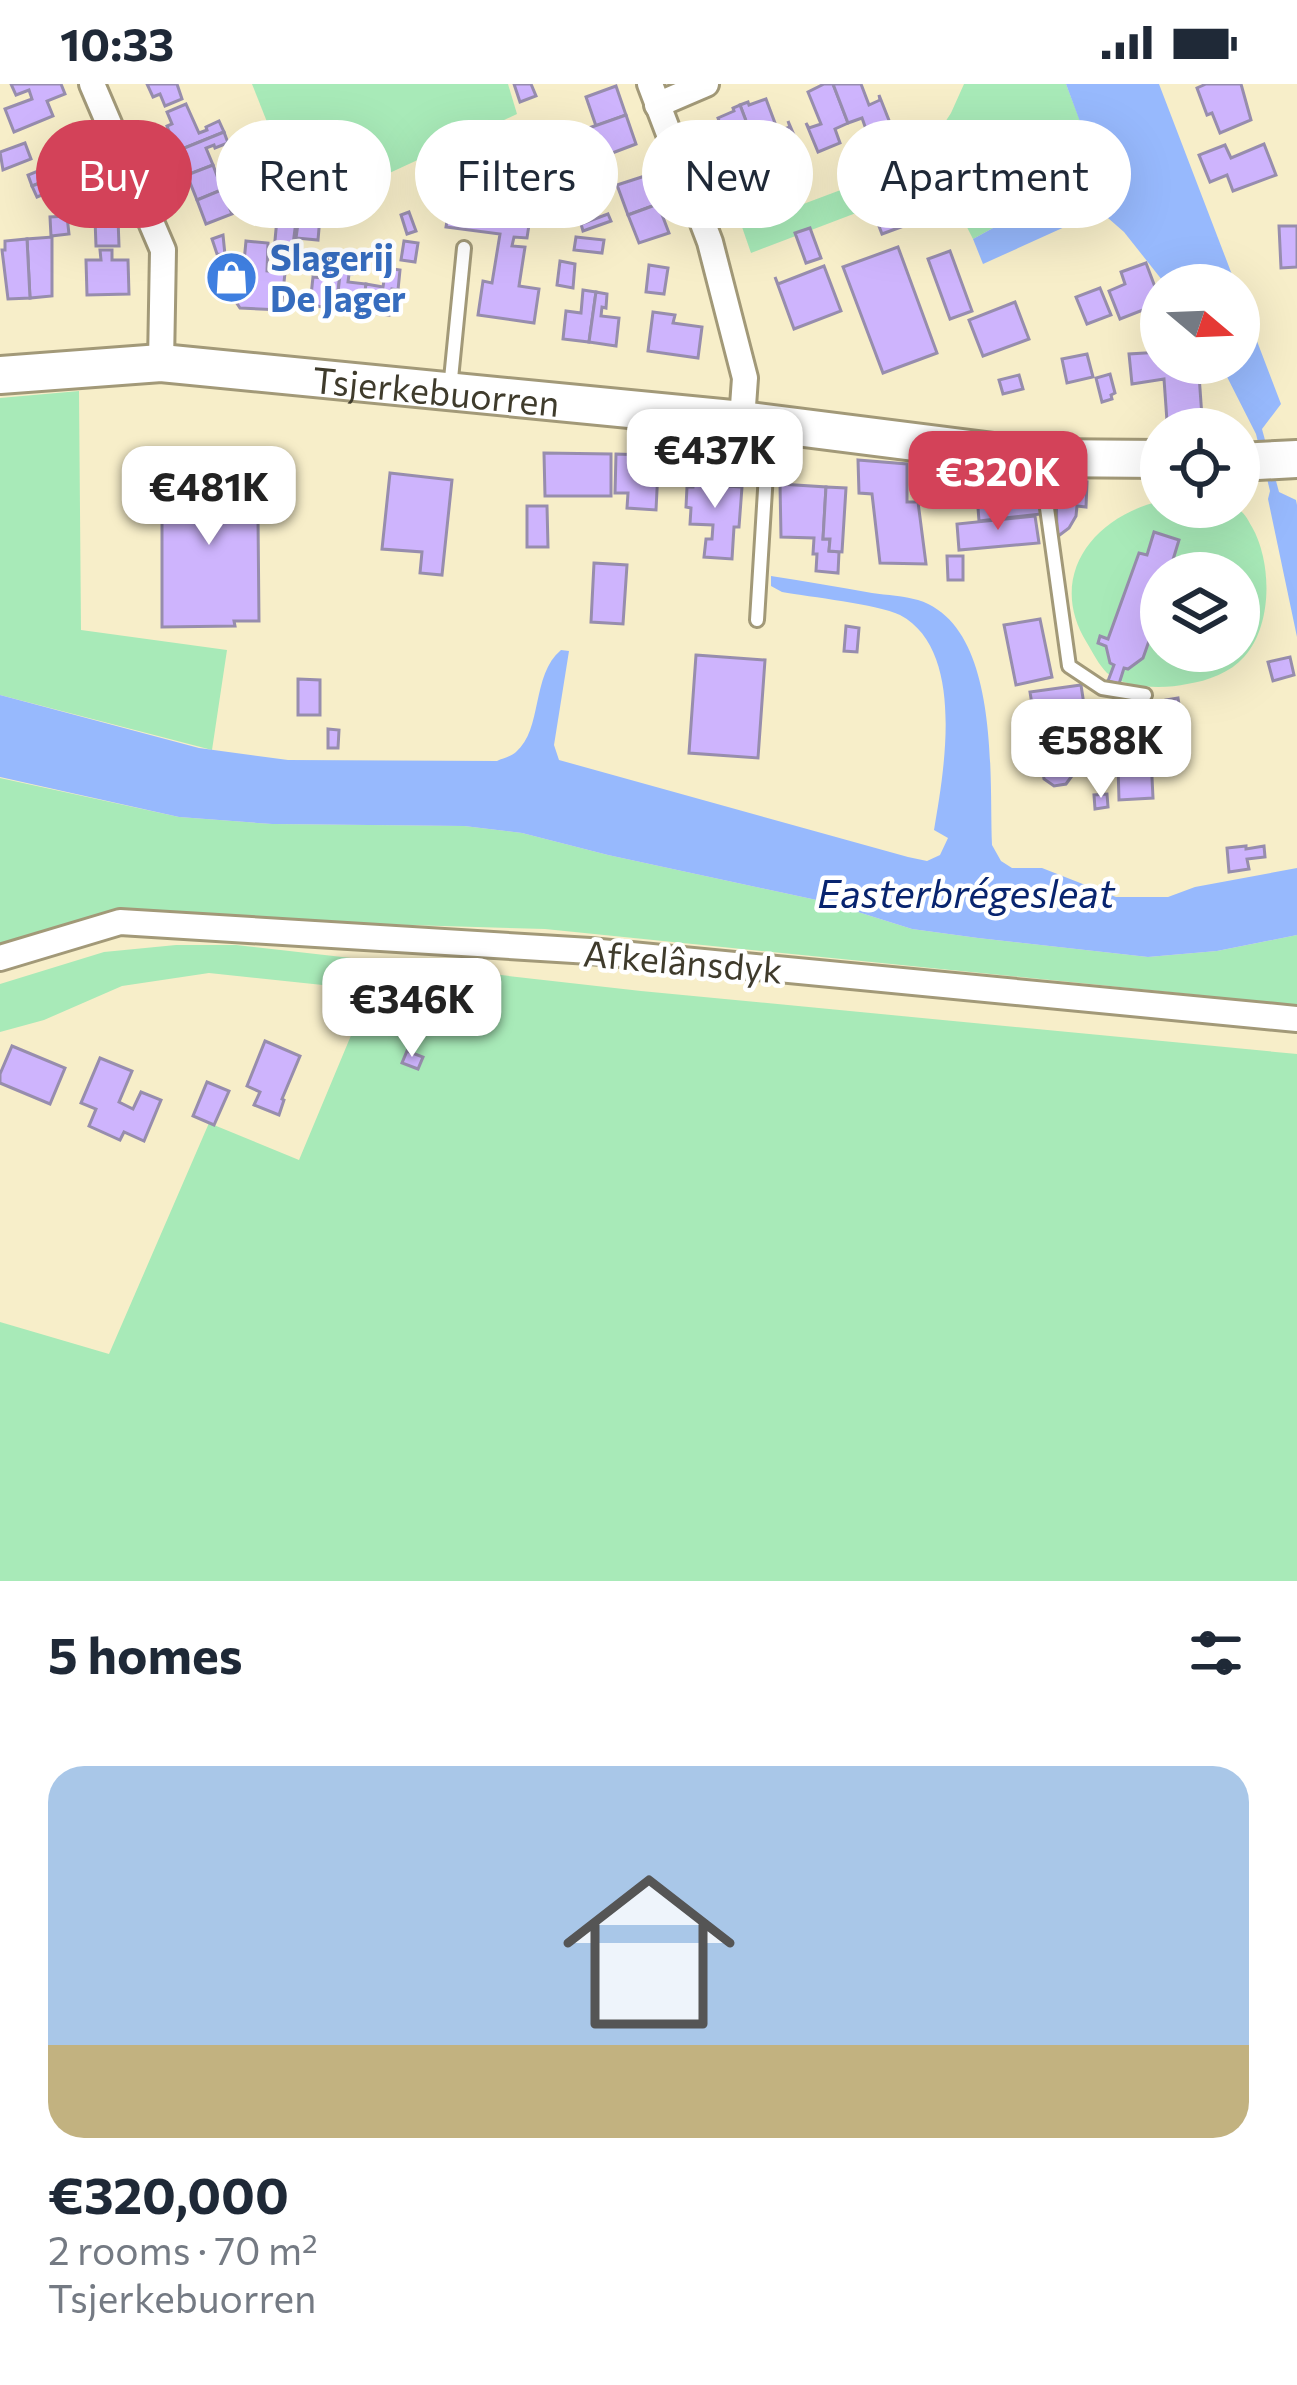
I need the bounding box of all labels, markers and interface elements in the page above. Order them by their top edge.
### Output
text: 10:33 [60,15,174,70]
chip: Buy [36,120,192,228]
chip: Rent [216,120,391,228]
chip: Filters [415,120,618,228]
chip: New [642,120,813,228]
chip: Apartment [837,120,1131,228]
place label: Slagerij De Jager [270,234,406,319]
shop icon: Slagerij De Jager [203,249,259,305]
north arrow [1140,264,1260,384]
map controls [1140,264,1260,672]
street label: Tsjerkebuorren [311,356,562,424]
button: locate [1140,408,1260,528]
pin: €437K [631,409,799,511]
text: €437K [654,424,776,472]
pin: €320K [914,431,1082,533]
pin: €481K [125,446,293,548]
text: €320K [935,446,1061,494]
text: €481K [149,461,269,509]
button: layers [1140,552,1260,672]
pin: €588K [1017,699,1185,801]
text: €588K [1038,714,1164,762]
water label: Easterbrégesleat [817,868,1116,916]
street label: Afkelânsdyk [582,929,784,991]
pin: €346K [328,958,496,1060]
text: €346K [349,973,475,1021]
icon: filters [1183,1620,1249,1686]
text: 5 homes [48,1622,243,1685]
icon: home [541,1844,757,2060]
text: €320,000 [48,2162,289,2225]
text: 2 rooms · 70 m² [48,2225,318,2273]
text: Tsjerkebuorren [48,2273,316,2321]

